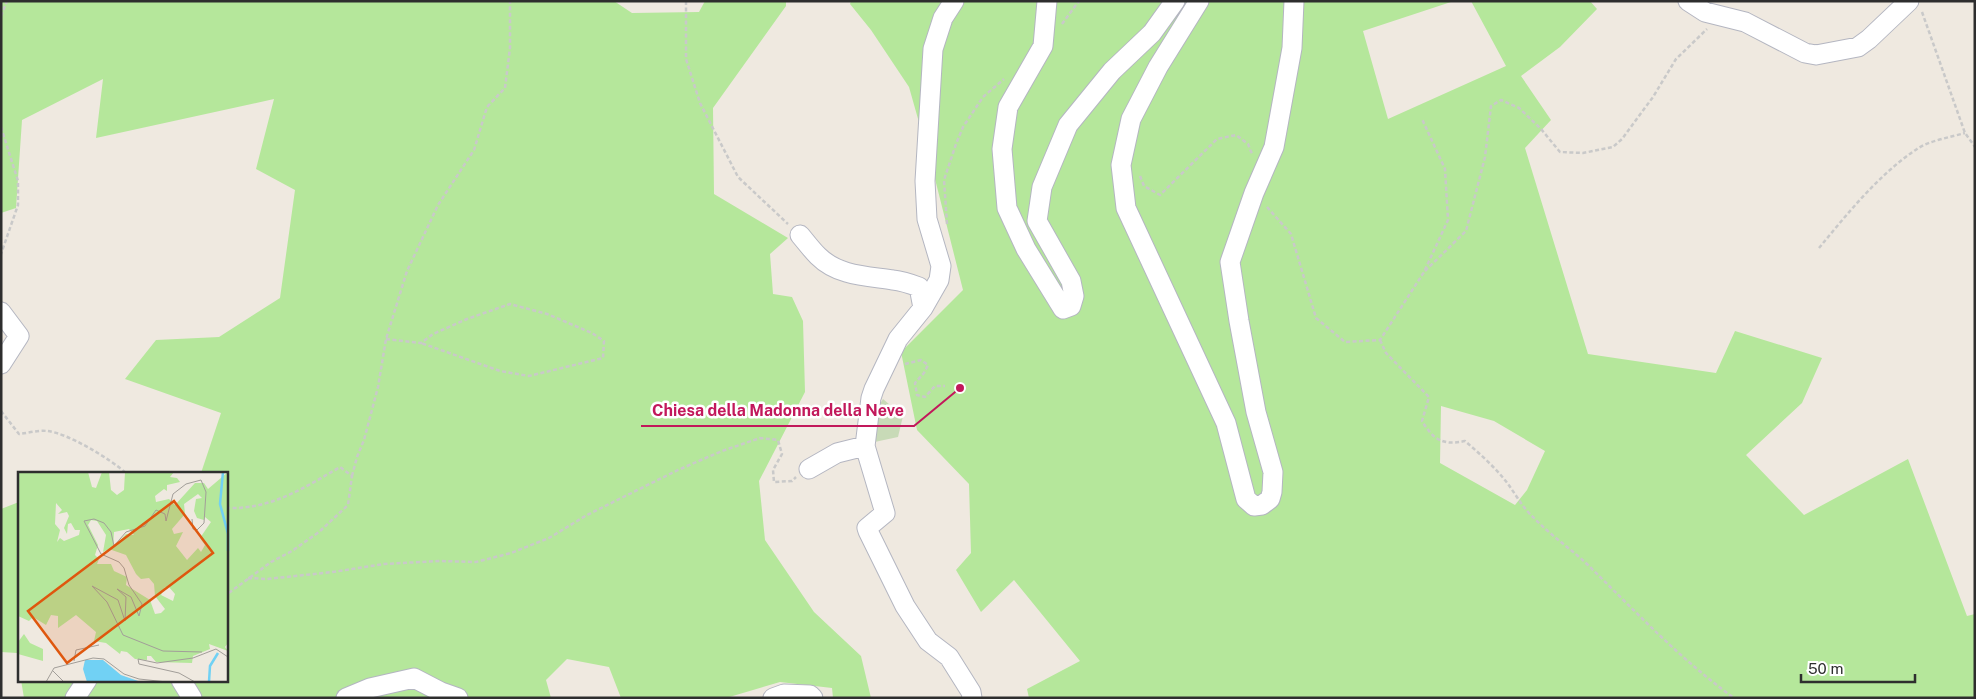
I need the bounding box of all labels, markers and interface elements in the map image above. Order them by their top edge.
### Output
callout: Chiesa della Madonna della Neve [641,395,914,426]
text: Chiesa della Madonna della Neve [652,401,904,420]
inset map [18,472,228,682]
scale bar [1801,652,1915,684]
text: 50 m [1808,660,1843,677]

